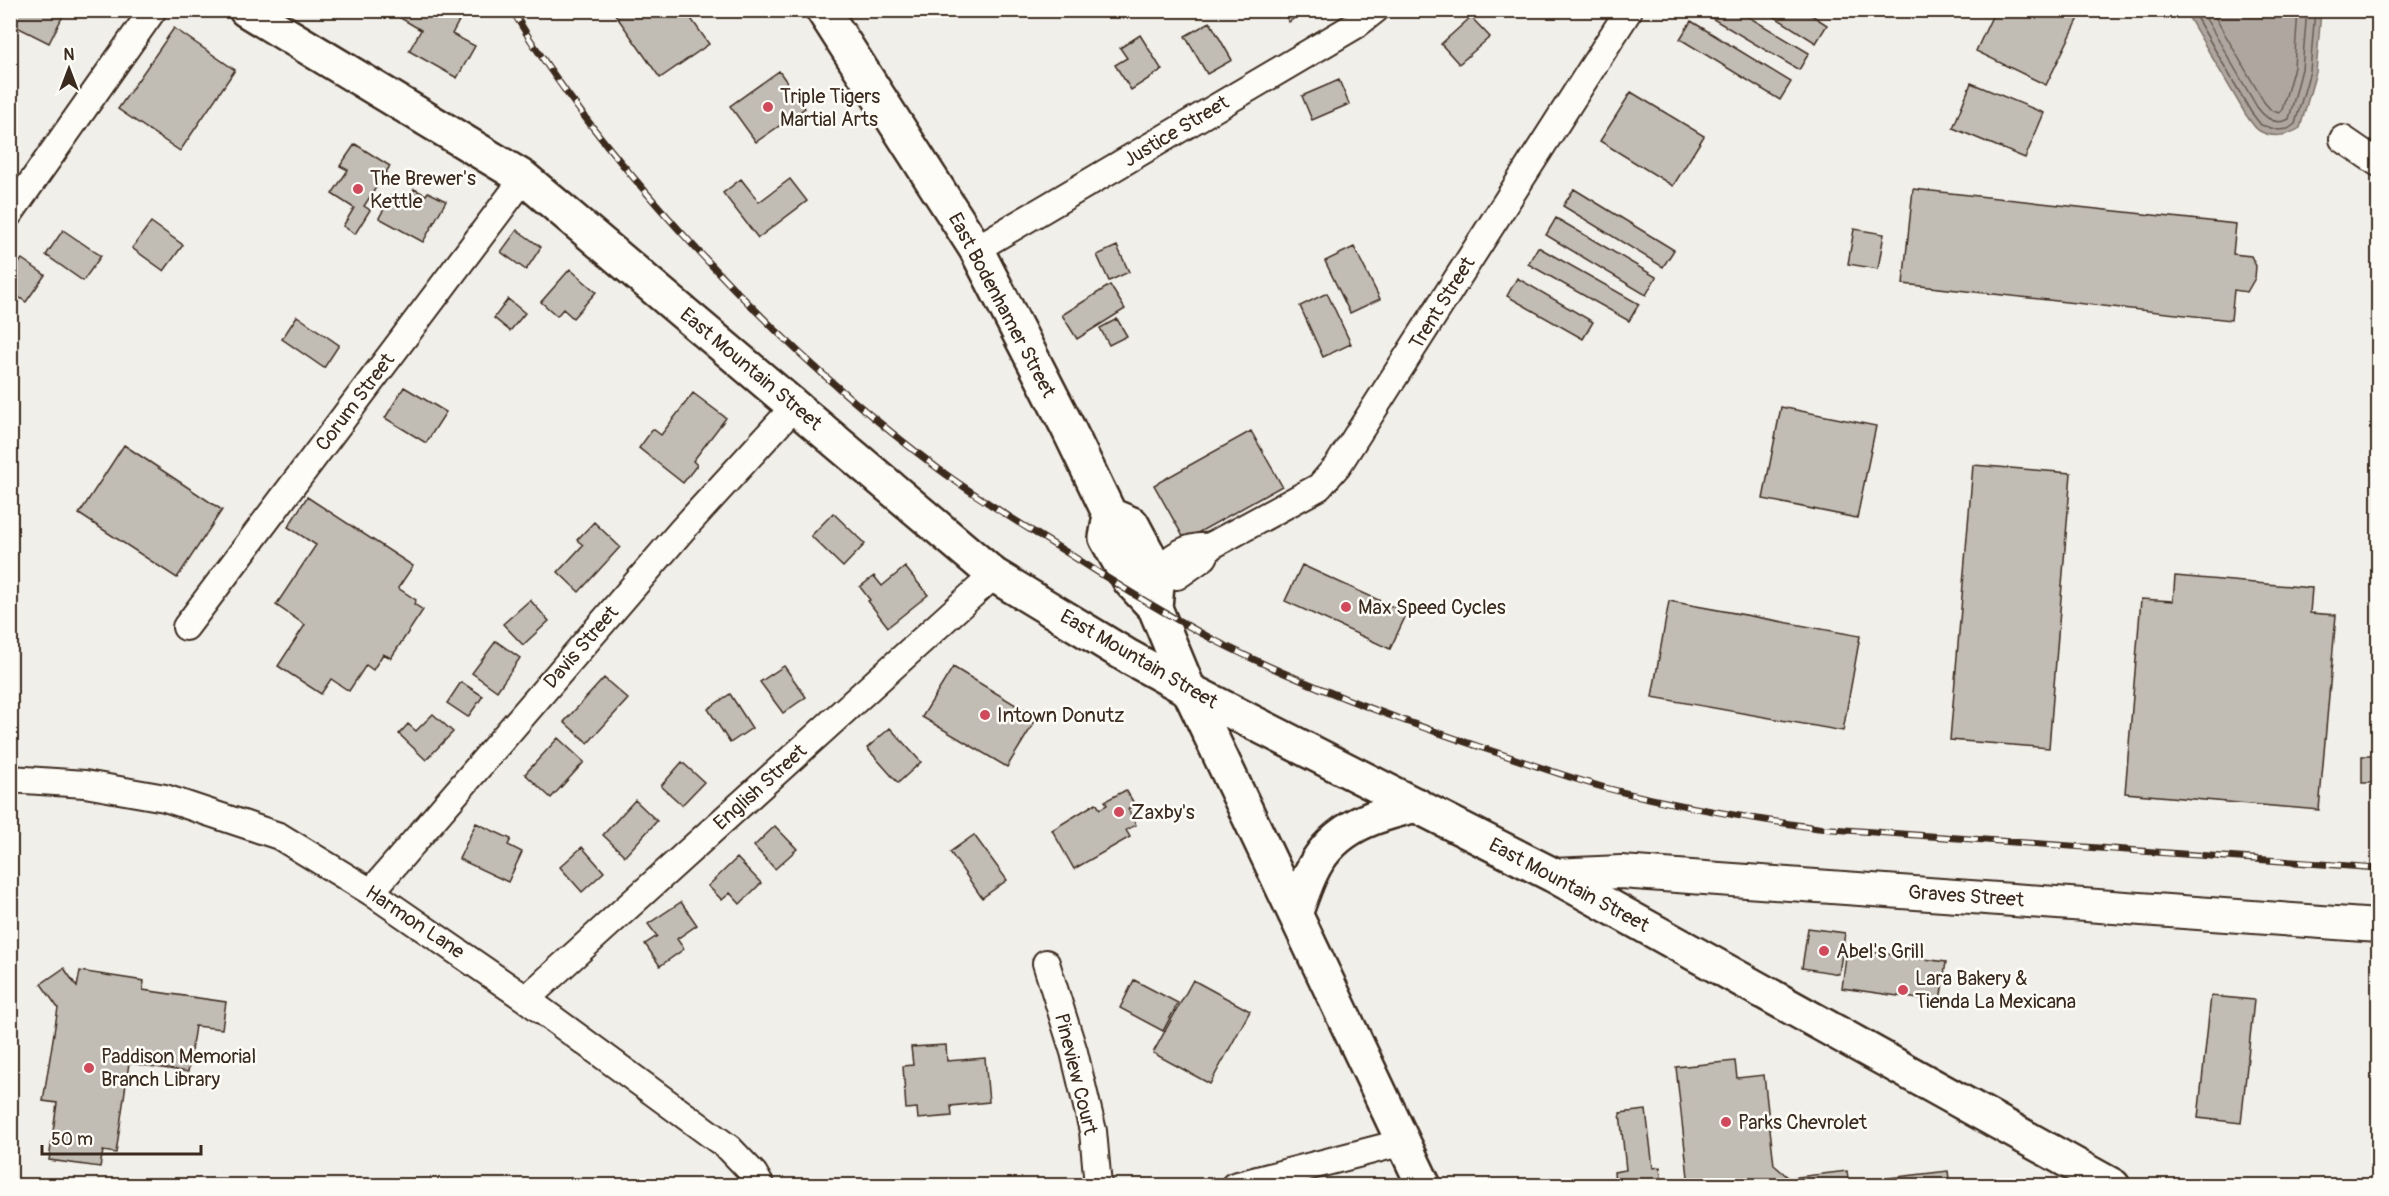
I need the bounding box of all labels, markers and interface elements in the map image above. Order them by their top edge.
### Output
north arrow [39,39,99,99]
text: N [64,45,75,65]
place label: Triple Tigers Martial Arts [780,84,880,132]
street label: Justice Street [1119,89,1234,172]
marker: Triple Tigers Martial Arts [761,100,775,114]
place label: The Brewer's Kettle [370,166,476,214]
marker: The Brewer's Kettle [351,182,365,196]
street label: East Bodenhamer Street [943,208,1062,403]
street label: Trent Street [1404,251,1481,354]
street label: East Mountain Street [675,302,828,436]
street label: Corum Street [310,347,400,456]
place label: Max Speed Cycles [1358,595,1506,620]
street label: Davis Street [538,600,624,694]
marker: Max Speed Cycles [1339,600,1353,614]
street label: East Mountain Street [1056,604,1223,715]
place label: Intown Donutz [997,703,1124,728]
marker: Intown Donutz [978,708,992,722]
street label: English Street [708,738,813,835]
place label: Zaxby's [1131,800,1195,825]
marker: Zaxby's [1112,805,1126,819]
street label: East Mountain Street [1485,832,1654,938]
street label: Graves Street [1907,879,2026,913]
street label: Harmon Lane [361,880,469,964]
place label: Abel's Grill [1836,939,1924,964]
marker: Abel's Grill [1817,944,1831,958]
place label: Lara Bakery & Tienda La Mexicana [1915,966,2076,1014]
marker: Lara Bakery & Tienda La Mexicana [1896,983,1910,997]
street label: Pineview Court [1049,1011,1103,1138]
place label: Paddison Memorial Branch Library [101,1044,256,1092]
marker: Paddison Memorial Branch Library [82,1061,96,1075]
place label: Parks Chevrolet [1738,1110,1868,1135]
marker: Parks Chevrolet [1719,1115,1733,1129]
scale bar [42,1118,201,1156]
text: 50 m [51,1128,93,1151]

